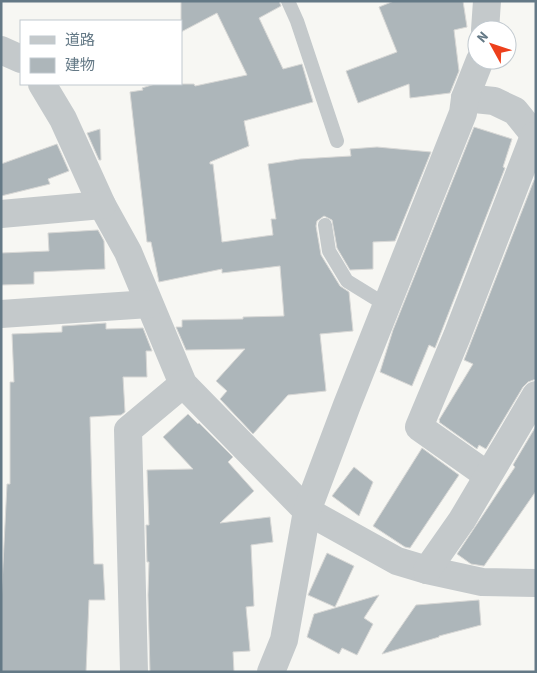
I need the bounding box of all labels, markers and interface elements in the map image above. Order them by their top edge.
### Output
legend [20,20,182,85]
north arrow [467,20,517,70]
text: N [472,27,493,47]
text: 道路 [65,30,95,51]
text: 建物 [65,55,95,76]

